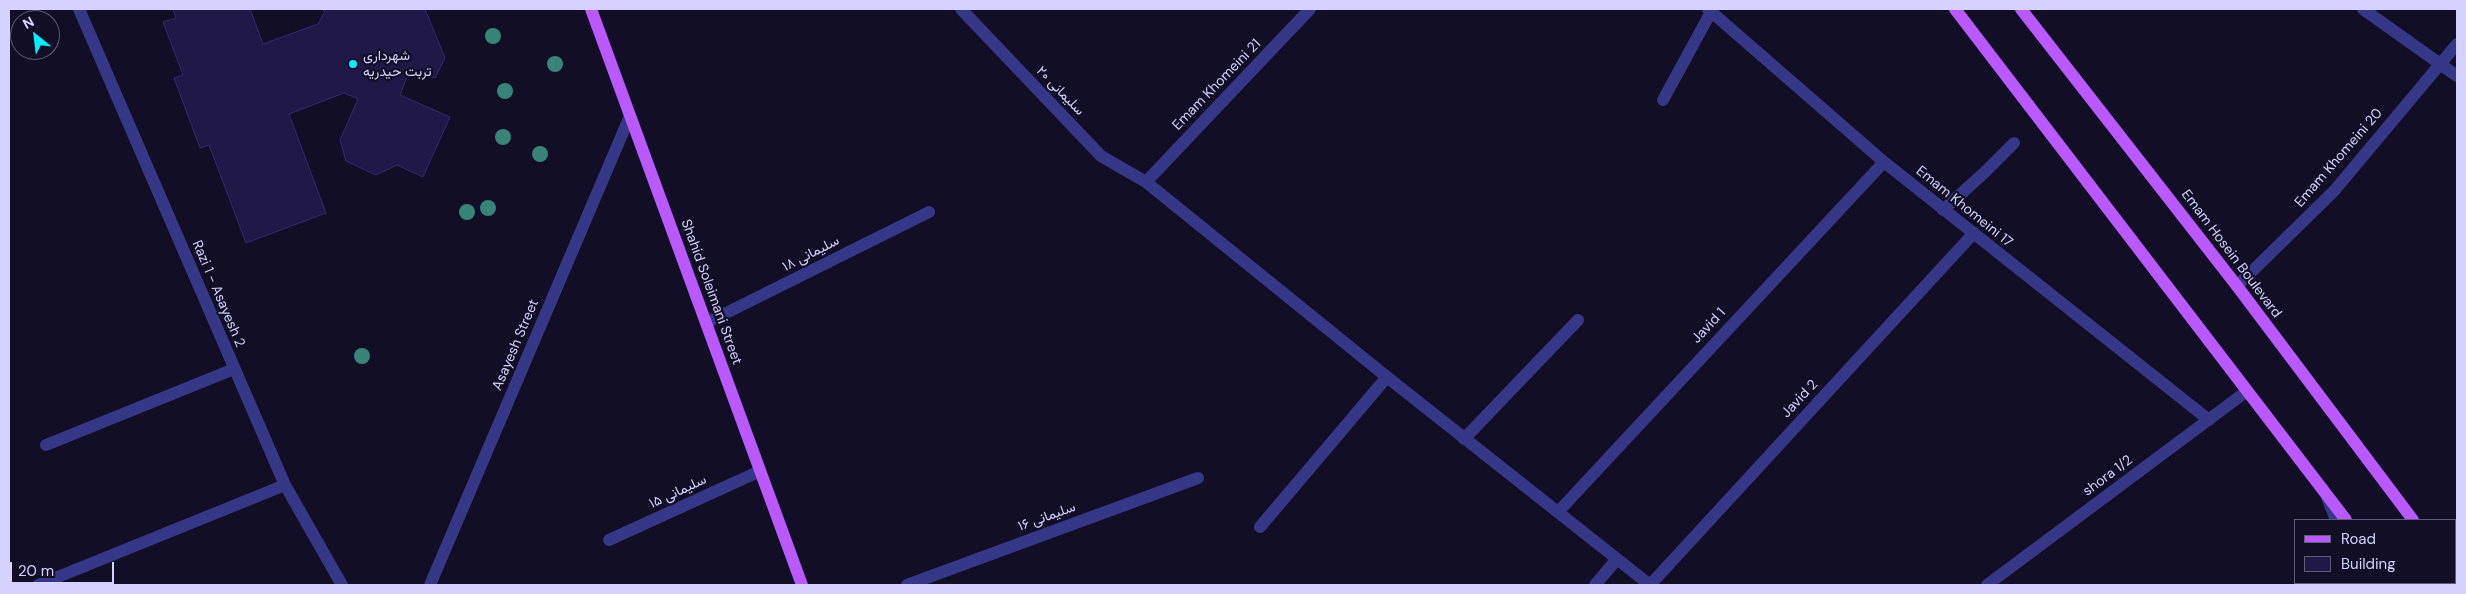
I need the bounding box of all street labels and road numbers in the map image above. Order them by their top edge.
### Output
street label: Emam Khomeini 21 [1169,36,1265,134]
street label: سلیمانی ۲۰ [1032,63,1088,119]
street label: Emam Khomeini 20 [2292,105,2386,211]
street label: Emam Khomeini 17 [1912,163,2016,251]
street label: Emam Hosein Boulevard [2177,187,2285,321]
street label: Shahid Soleimani Street [677,217,745,367]
street label: سلیمانی ۱۸ [780,233,842,275]
street label: Razi 1 - Asayesh 2 [188,238,248,350]
street label: Asayesh Street [489,297,543,393]
street label: Javid 1 [1689,305,1729,347]
street label: Javid 2 [1778,377,1822,421]
street label: shora 1/2 [2080,452,2136,500]
street label: سلیمانی ۱۵ [647,471,709,513]
street label: سلیمانی ۱۶ [1016,499,1078,535]

